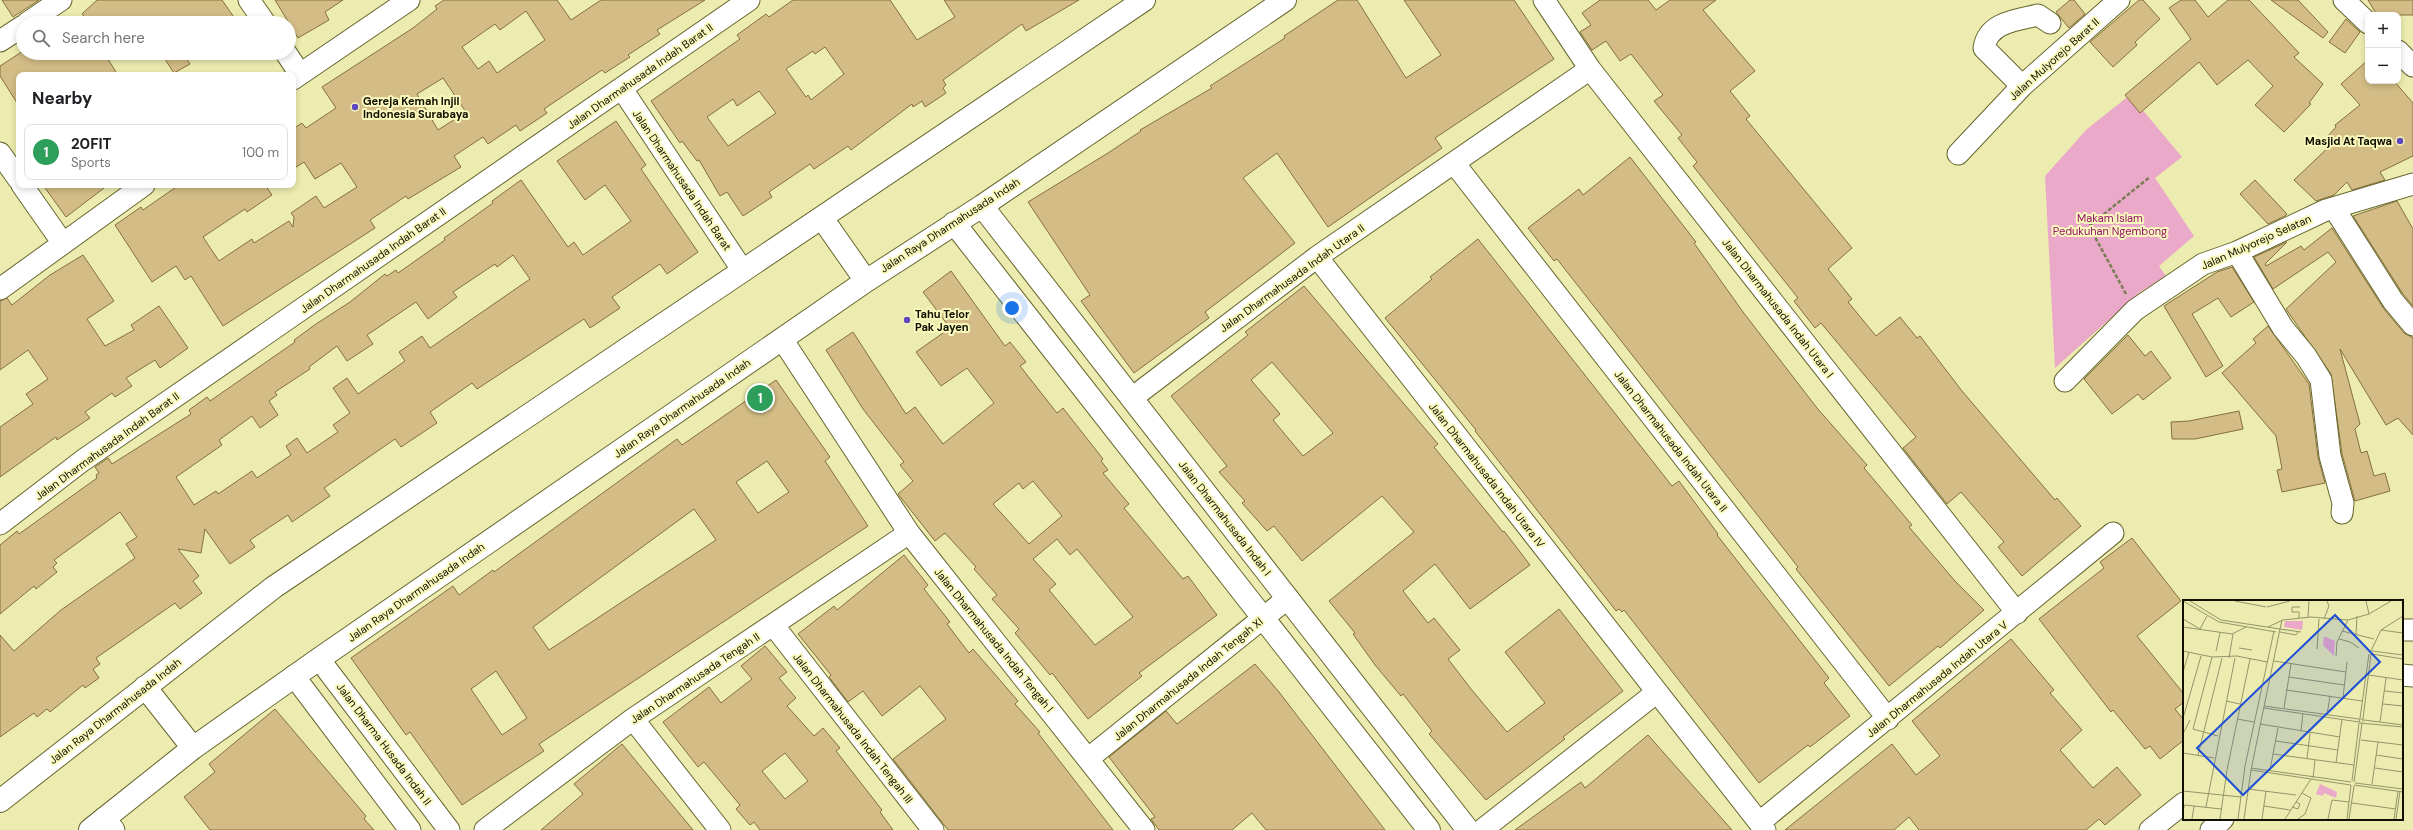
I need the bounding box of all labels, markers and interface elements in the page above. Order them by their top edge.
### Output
map controls [2365,12,2401,84]
button: + [2365,12,2401,48]
street label: Jalan Mulyorejo Barat II [2006,15,2102,103]
search box [16,16,296,60]
street label: Jalan Dharmahusada Indah Barat II [564,20,716,132]
icon: search [30,27,52,49]
text: Search here [62,28,145,48]
button: − [2365,48,2401,84]
text: Nearby [32,87,92,109]
place label: Gereja Kemah Injil Indonesia Surabaya [363,94,468,121]
marker: Gereja Kemah Injil Indonesia Surabaya [350,102,360,112]
street label: Jalan Dharmahusada Indah Barat [630,107,734,253]
text: 20FIT [71,134,112,154]
place label: Masjid At Taqwa [2305,134,2392,148]
marker: Masjid At Taqwa [2395,136,2405,146]
text: 1 [44,144,48,161]
text: 100 m [242,144,279,161]
text: Sports [71,154,111,171]
street label: Jalan Raya Dharmahusada Indah [877,175,1023,275]
street label: Jalan Dharmahusada Indah Barat II [297,204,449,316]
park label: Makam Islam Pedukuhan Ngembong [2053,211,2167,238]
street label: Jalan Mulyorejo Selatan [2199,211,2313,273]
street label: Jalan Dharmahusada Indah Utara II [1217,221,1367,335]
street label: Jalan Dharmahusada Indah Utara I [1719,236,1837,380]
your location [1002,298,1022,318]
place label: Tahu Telor Pak Jayen [915,307,970,334]
marker: Tahu Telor Pak Jayen [902,315,912,325]
street label: Jalan Raya Dharmahusada Indah [611,355,753,461]
street label: Jalan Dharmahusada Indah Utara II [1611,368,1731,514]
pin: 1 [747,383,773,413]
street label: Jalan Dharmahusada Indah Barat II [32,389,182,503]
street label: Jalan Dharmahusada Indah Utara IV [1426,400,1548,551]
street label: Jalan Dharmahusada Indah I [1176,458,1274,578]
street label: Jalan Raya Dharmahusada Indah [345,539,487,645]
street label: Jalan Dharmahusada Indah Tengah I [931,565,1057,715]
inset map [2183,600,2403,820]
street label: Jalan Dharmahusada Indah Tengah XI [1110,614,1266,744]
street label: Jalan Dharmahusada Indah Utara V [1864,617,2011,740]
street label: Jalan Dharmahusada Tengah II [628,629,762,727]
street label: Jalan Dharmahusada Indah Tengah III [790,650,916,806]
street label: Jalan Raya Dharmahusada Indah [46,655,184,767]
street label: Jalan Dharma Husada Indah II [334,680,434,808]

